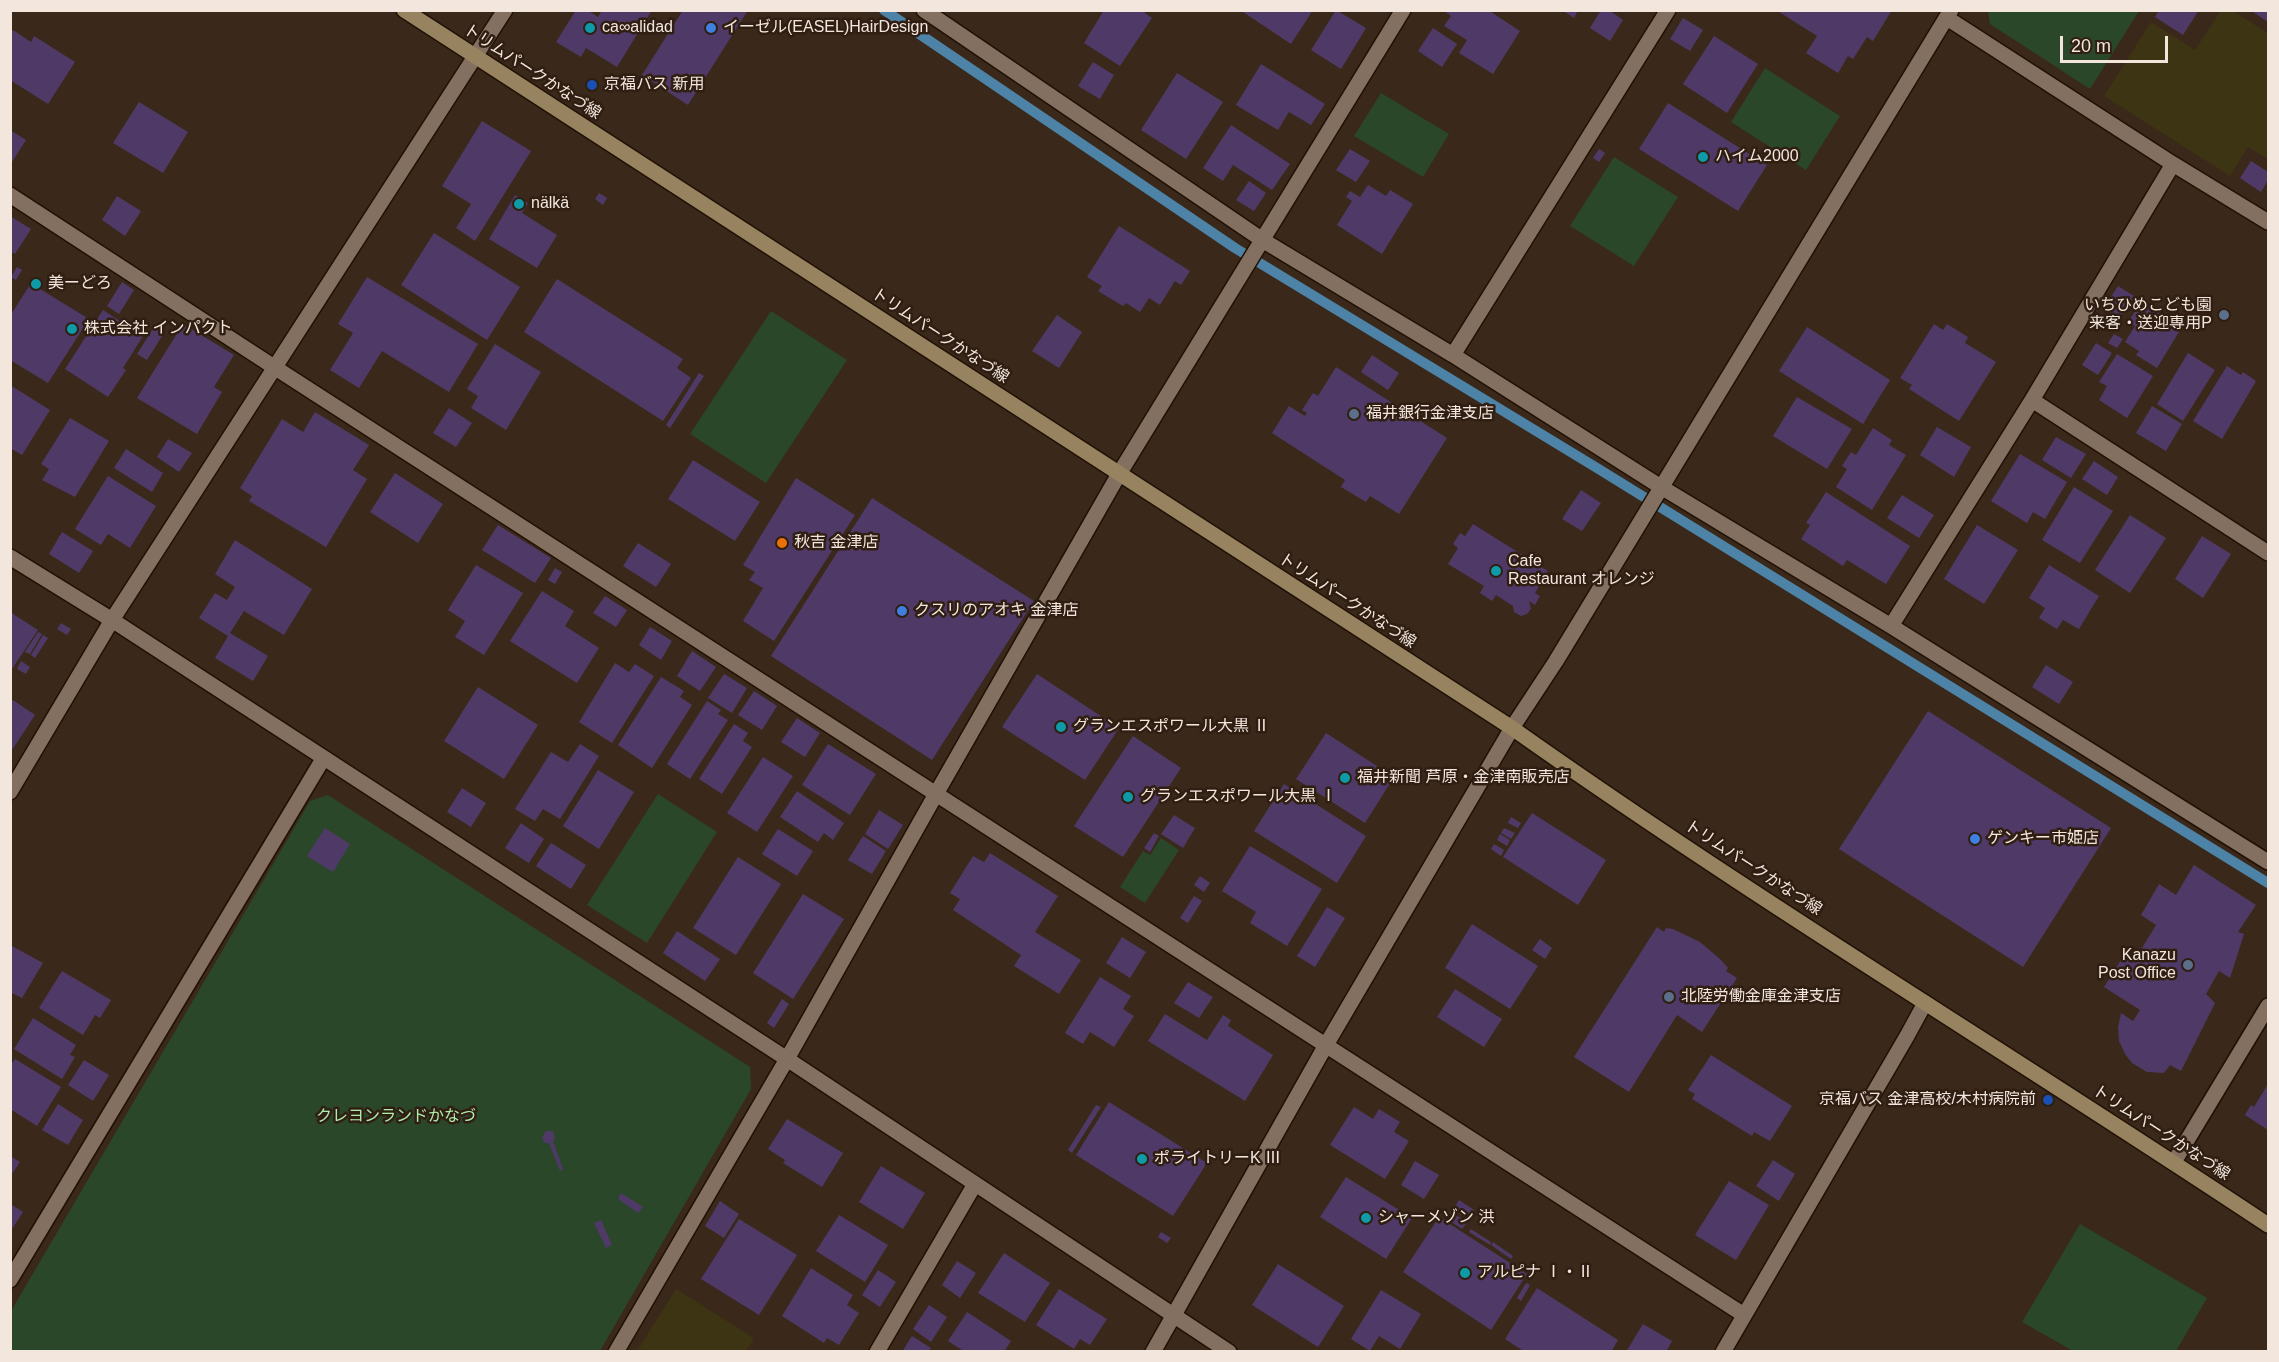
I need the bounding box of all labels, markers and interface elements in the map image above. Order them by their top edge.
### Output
place label: ca∞alidad [602,18,673,38]
place label: イーゼル(EASEL)HairDesign [723,18,928,38]
street label: トリムパークかなづ線 [460,20,604,124]
marker: ca∞alidad [583,21,597,35]
marker: イーゼル(EASEL)HairDesign [704,21,718,35]
scale bar [2063,24,2171,62]
text: 20 m [2071,36,2111,56]
place label: 京福バス 新用 [604,75,704,95]
marker: 京福バス 新用 [585,78,599,92]
place label: ハイム2000 [1715,147,1799,167]
marker: ハイム2000 [1696,150,1710,164]
place label: nälkä [531,194,569,214]
marker: nälkä [512,197,526,211]
place label: 美ーどろ [48,274,112,294]
marker: 美ーどろ [29,277,43,291]
street label: トリムパークかなづ線 [868,284,1012,388]
place label: いちひめこども園 来客・送迎専用P [2084,296,2212,334]
marker: いちひめこども園 来客・送迎専用P [2217,308,2231,322]
place label: 株式会社 インパクト [84,319,232,339]
marker: 株式会社 インパクト [65,322,79,336]
place label: 福井銀行金津支店 [1366,404,1494,424]
marker: 福井銀行金津支店 [1347,407,1361,421]
place label: 秋吉 金津店 [794,533,878,553]
marker: 秋吉 金津店 [775,536,789,550]
street label: トリムパークかなづ線 [1275,549,1419,653]
place label: Cafe Restaurant オレンジ [1508,552,1655,590]
marker: Cafe Restaurant オレンジ [1489,564,1503,578]
place label: クスリのアオキ 金津店 [914,601,1078,621]
marker: クスリのアオキ 金津店 [895,604,909,618]
place label: グランエスポワール大黒 Ⅱ [1073,717,1269,737]
marker: グランエスポワール大黒 Ⅱ [1054,720,1068,734]
place label: 福井新聞 芦原・金津南販売店 [1357,768,1569,788]
marker: 福井新聞 芦原・金津南販売店 [1338,771,1352,785]
place label: グランエスポワール大黒 Ⅰ [1140,787,1336,807]
marker: グランエスポワール大黒 Ⅰ [1121,790,1135,804]
street label: トリムパークかなづ線 [1681,816,1825,920]
place label: ゲンキー市姫店 [1987,829,2099,849]
marker: ゲンキー市姫店 [1968,832,1982,846]
place label: Kanazu Post Office [2098,946,2176,984]
marker: Kanazu Post Office [2181,958,2195,972]
place label: 北陸労働金庫金津支店 [1681,987,1841,1007]
marker: 北陸労働金庫金津支店 [1662,990,1676,1004]
street label: トリムパークかなづ線 [2089,1081,2233,1185]
place label: 京福バス 金津高校/木村病院前 [1819,1090,2036,1110]
marker: 京福バス 金津高校/木村病院前 [2041,1093,2055,1107]
park label: クレヨンランドかなづ [316,1107,476,1127]
place label: ポライトリーK Ⅲ [1154,1149,1281,1169]
marker: ポライトリーK Ⅲ [1135,1152,1149,1166]
place label: シャーメゾン 洪 [1378,1208,1494,1228]
marker: シャーメゾン 洪 [1359,1211,1373,1225]
place label: アルピナ Ⅰ・Ⅱ [1477,1263,1593,1283]
marker: アルピナ Ⅰ・Ⅱ [1458,1266,1472,1280]

